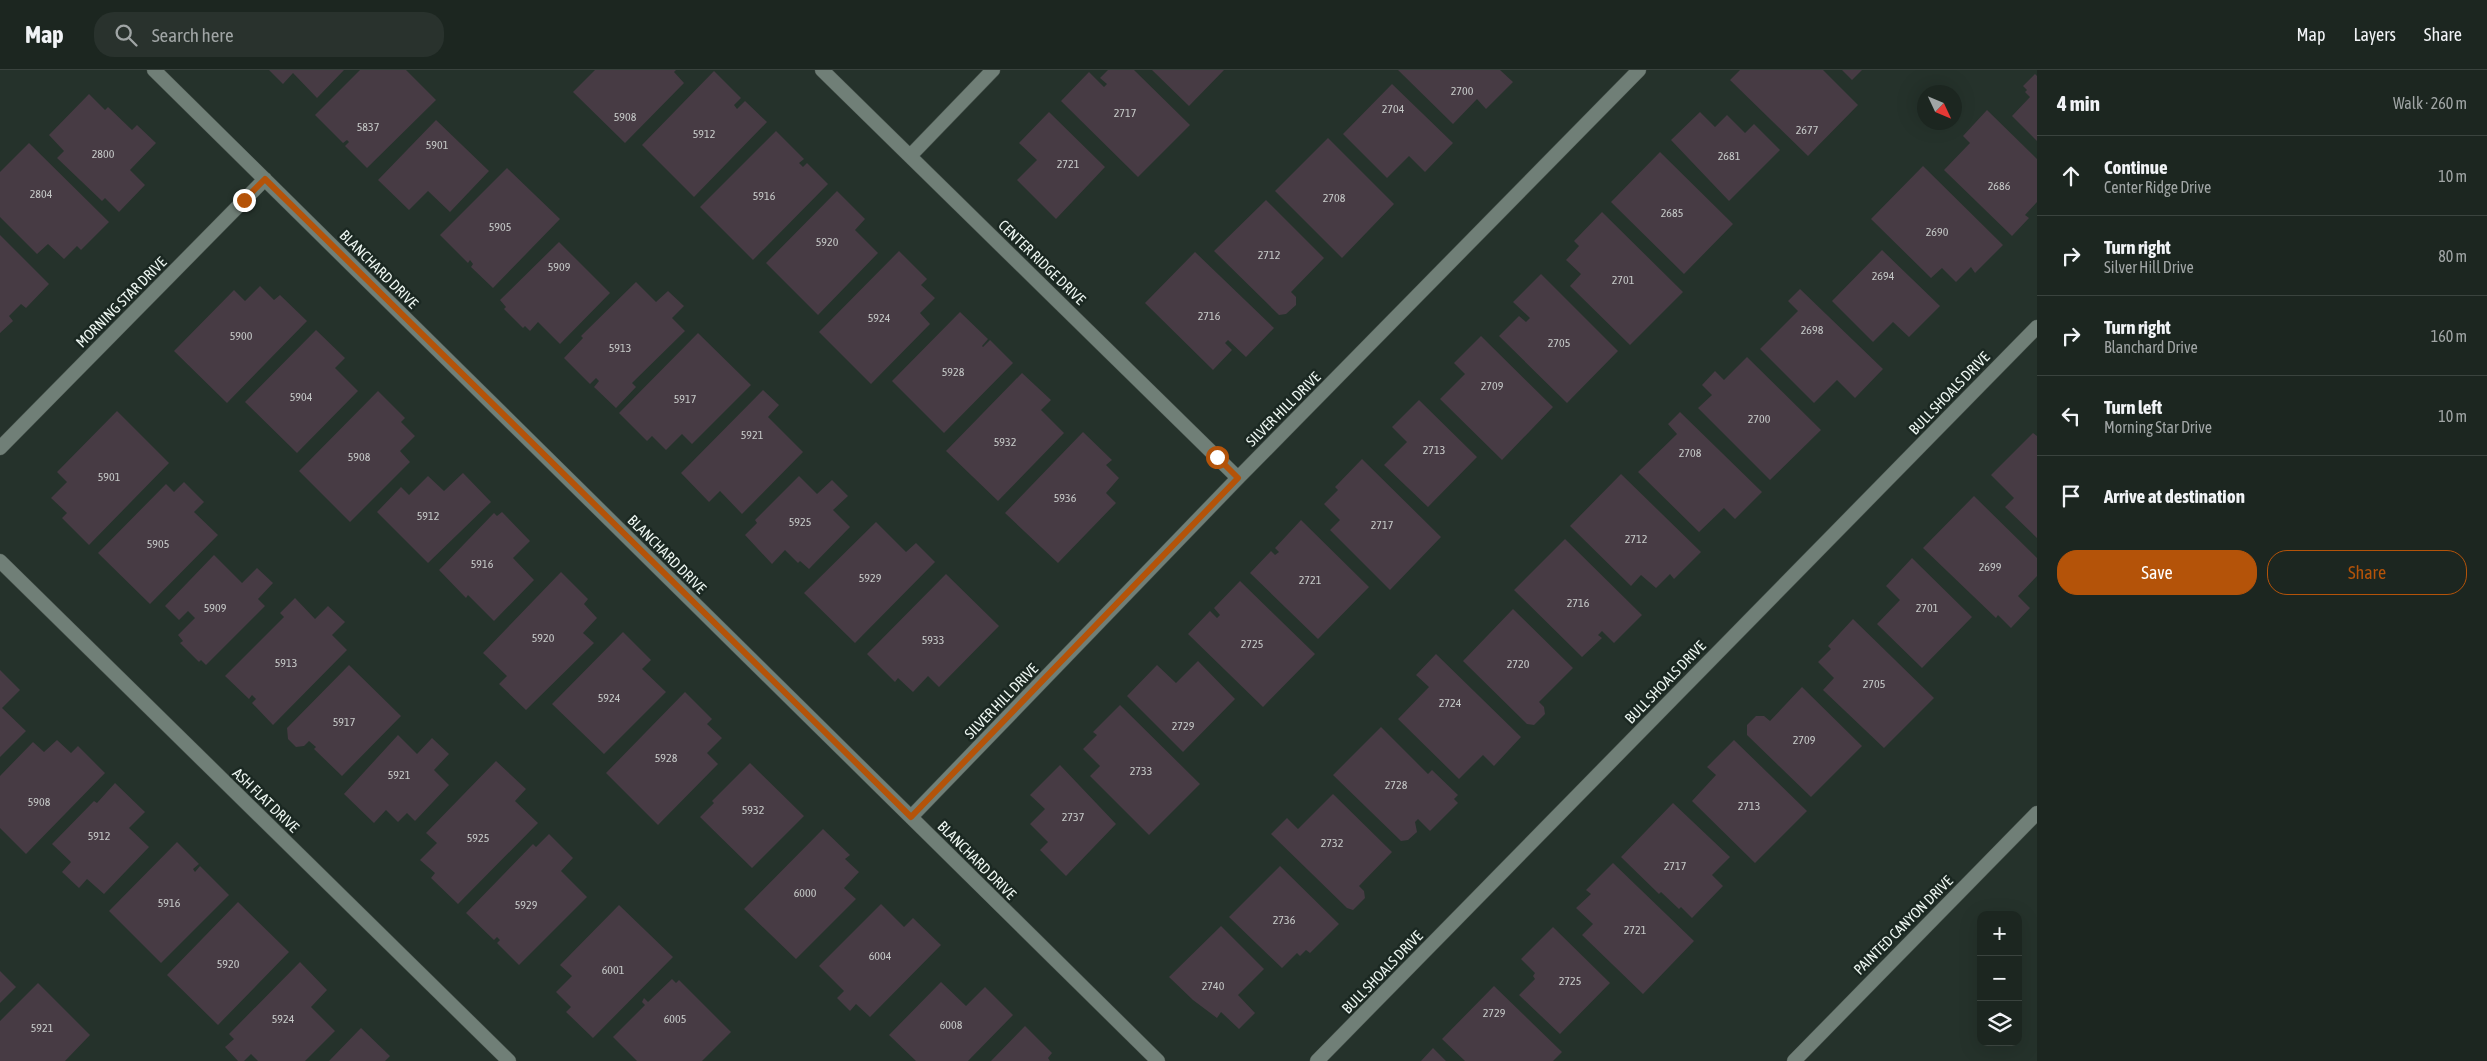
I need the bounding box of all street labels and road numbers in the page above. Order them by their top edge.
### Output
street label: CENTER RIDGE DRIVE [995,216,1089,308]
street label: BLANCHARD DRIVE [336,226,422,312]
street label: MORNING STAR DRIVE [72,253,170,351]
street label: BULL SHOALS DRIVE [1905,348,1993,438]
street label: SILVER HILL DRIVE [1242,368,1324,450]
street label: BLANCHARD DRIVE [624,511,710,597]
street label: BULL SHOALS DRIVE [1621,637,1709,727]
street label: SILVER HILL DRIVE [961,659,1042,742]
street label: ASH FLAT DRIVE [229,764,303,836]
street label: BLANCHARD DRIVE [934,817,1020,903]
street label: PAINTED CANYON DRIVE [1850,872,1956,978]
street label: BULL SHOALS DRIVE [1338,927,1426,1017]

